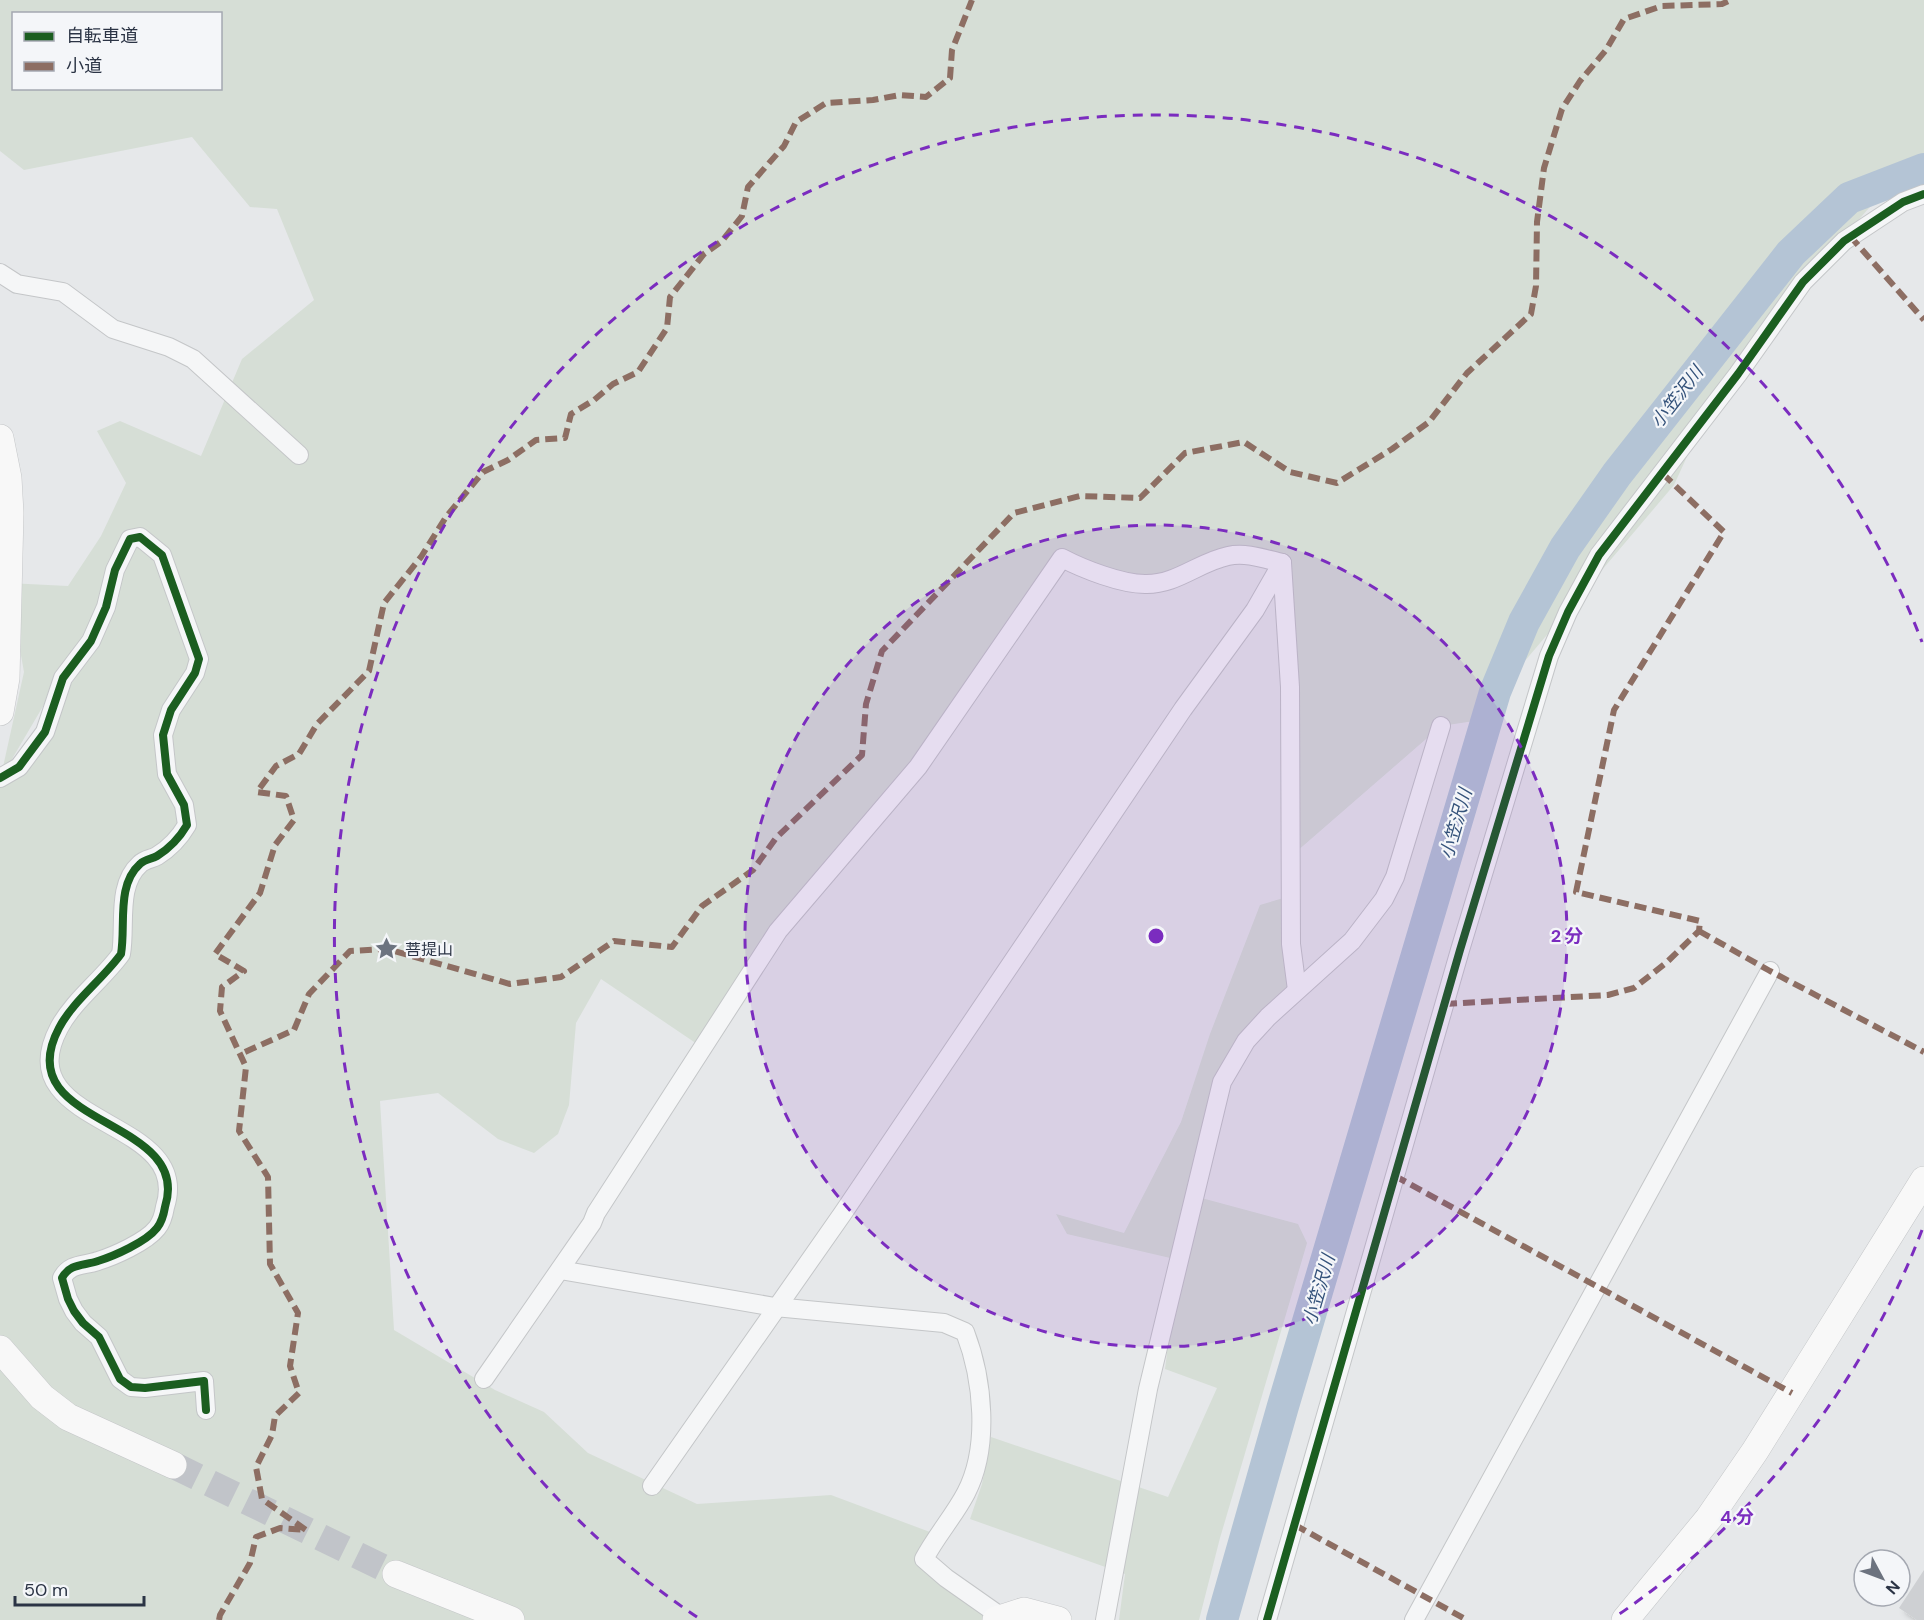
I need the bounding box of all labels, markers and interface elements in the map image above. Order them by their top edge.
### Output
legend [12,12,222,90]
text: 自転車道 [66,24,138,48]
text: 小道 [66,54,102,78]
water label: 小笠沢川 [1645,360,1710,433]
water label: 小笠沢川 [1435,784,1478,862]
text: 2 分 [1551,924,1583,948]
centre of rings [1146,926,1166,946]
place icon: 菩提山 [374,936,400,962]
place label: 菩提山 [405,939,453,960]
water label: 小笠沢川 [1298,1250,1341,1328]
text: 4 分 [1720,1505,1754,1529]
north arrow [1852,1548,1912,1608]
scale bar [15,1569,144,1607]
text: N [1881,1576,1905,1599]
text: 50 m [24,1578,68,1602]

